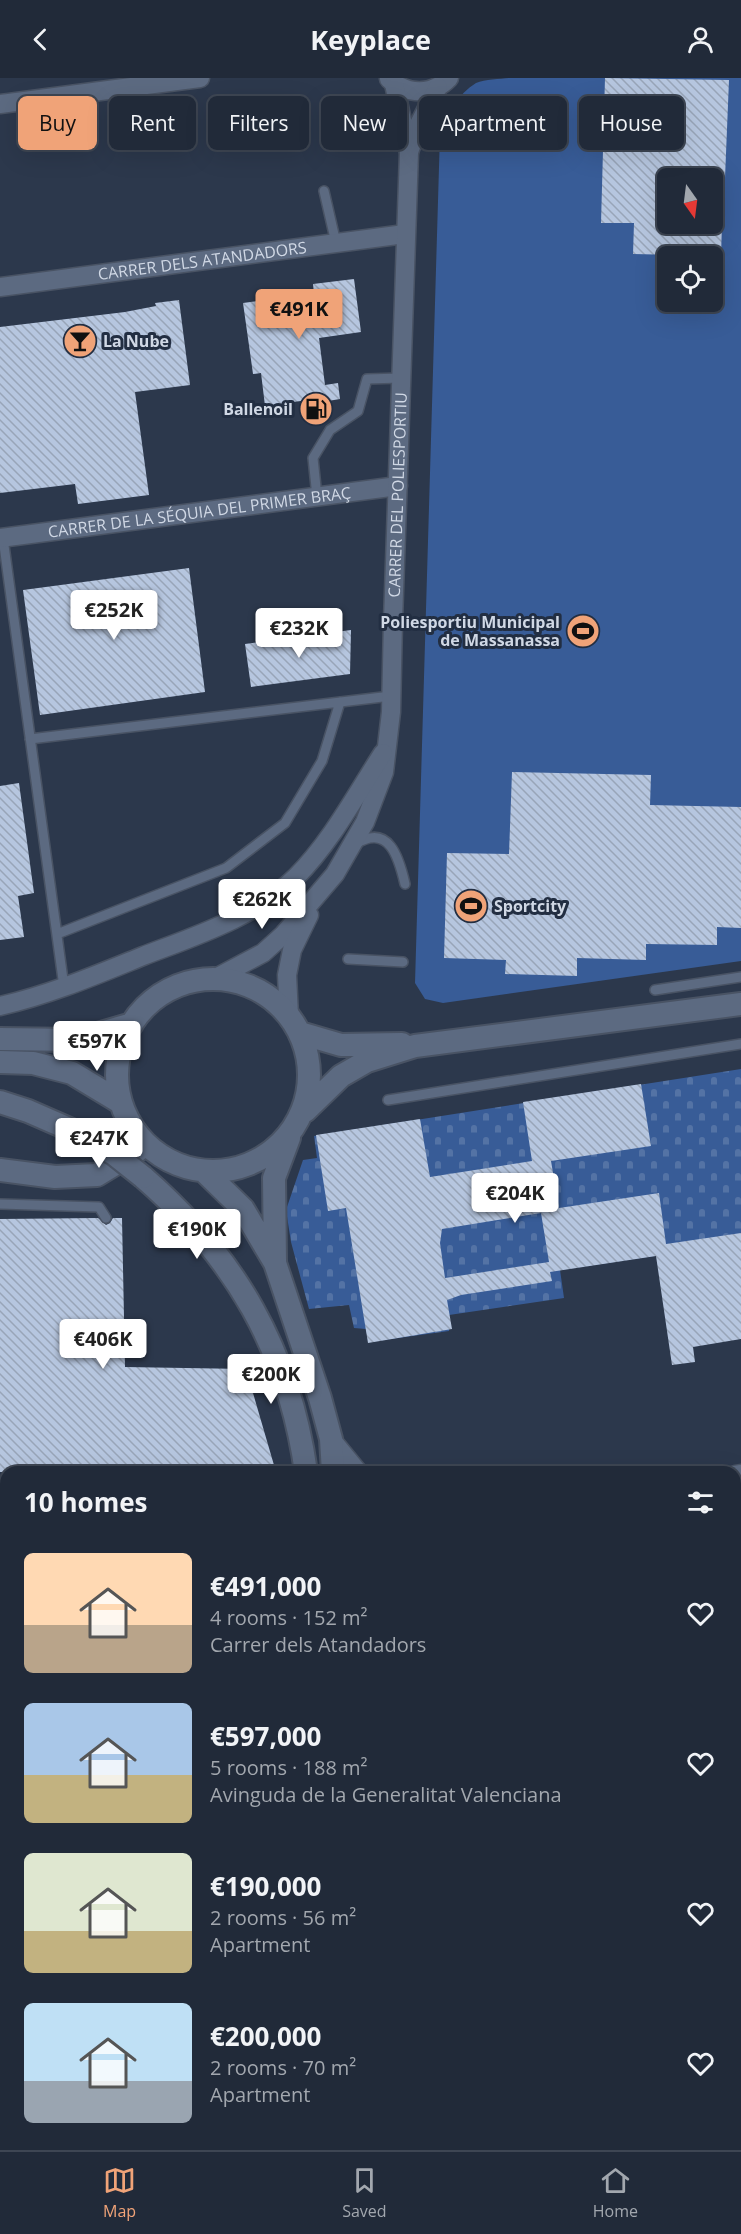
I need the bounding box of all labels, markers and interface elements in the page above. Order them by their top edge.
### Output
text: Keyplace [310,21,431,58]
icon: back [24,23,57,56]
icon: person [684,23,717,56]
chip: Buy [18,96,97,150]
chip: Rent [109,96,196,150]
chip: Filters [208,96,309,150]
chip: New [321,96,407,150]
chip: Apartment [419,96,567,150]
chip: House [579,96,684,150]
north arrow [657,168,723,234]
map controls [657,168,723,312]
street label: CARRER DELS ATANDADORS [97,236,308,285]
button: locate [657,246,723,312]
pin: €491K [257,289,341,340]
text: €491K [269,295,329,322]
bar icon: La Nube [62,323,98,359]
place label: La Nube [103,330,169,352]
fuel station icon: Ballenoil [298,391,334,427]
street label: CARRER DEL POLIESPORTIU [383,392,412,598]
place label: Ballenoil [223,398,293,420]
street label: CARRER DE LA SÉQUIA DEL PRIMER BRAÇ [46,481,352,543]
pin: €252K [72,590,156,641]
text: €252K [84,596,144,623]
pin: €232K [257,608,341,659]
place label: Poliesportiu Municipal de Massanassa [380,611,560,651]
sports icon: Poliesportiu Municipal de Massanassa [565,613,601,649]
text: €232K [269,614,329,641]
pin: €262K [220,879,304,930]
text: €262K [232,885,292,912]
sports icon: Sportcity [453,888,489,924]
place label: Sportcity [494,895,567,917]
pin: €597K [55,1021,139,1072]
text: €597K [67,1027,127,1054]
pin: €247K [57,1118,141,1169]
text: €247K [69,1124,129,1151]
pin: €204K [473,1173,557,1224]
text: €204K [485,1179,545,1206]
pin: €190K [155,1209,239,1260]
text: €190K [167,1215,227,1242]
pin: €406K [61,1319,145,1370]
text: €406K [73,1325,133,1352]
pin: €200K [229,1354,313,1405]
text: €200K [241,1360,301,1387]
text: 10 homes [24,1484,148,1520]
icon: filters [684,1486,717,1519]
text: €491,000 [210,1568,321,1604]
icon: home [72,1577,144,1649]
icon: heart [684,1597,717,1630]
text: 4 rooms · 152 m² [210,1604,368,1631]
text: Carrer dels Atandadors [210,1631,426,1658]
text: €597,000 [210,1718,321,1754]
icon: home [72,1727,144,1799]
icon: heart [684,1747,717,1780]
text: 5 rooms · 188 m² [210,1754,368,1781]
text: Avinguda de la Generalitat Valenciana [210,1781,562,1808]
text: €190,000 [210,1868,321,1904]
icon: home [72,1877,144,1949]
icon: heart [684,1897,717,1930]
text: 2 rooms · 56 m² [210,1904,356,1931]
text: Apartment [210,1931,310,1958]
text: €200,000 [210,2018,321,2054]
icon: home [72,2027,144,2099]
icon: heart [684,2047,717,2080]
text: 2 rooms · 70 m² [210,2054,356,2081]
text: Apartment [210,2081,310,2108]
tab: Map [103,2164,136,2222]
tab: Saved [342,2164,387,2222]
tab: Home [593,2164,638,2222]

